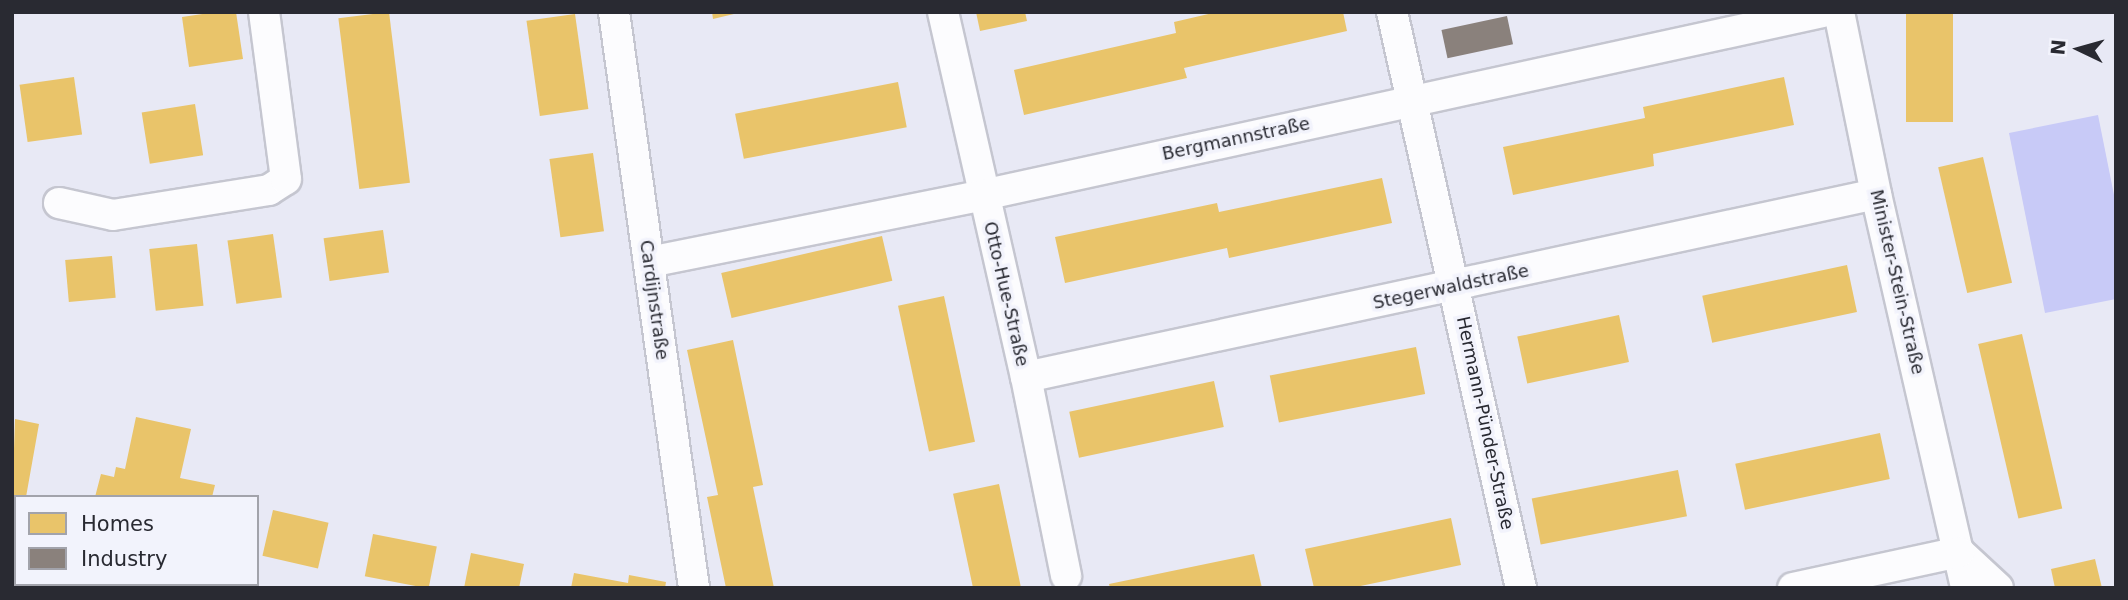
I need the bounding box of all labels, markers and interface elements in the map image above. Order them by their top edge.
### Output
north arrow [2044,14,2114,84]
text: N [2046,38,2070,56]
street label: Bergmannstraße [1160,113,1312,165]
street label: Minister-Stein-Straße [1865,188,1929,376]
street label: Otto-Hue-Straße [979,219,1033,369]
street label: Cardijnstraße [635,239,673,361]
street label: Stegerwaldstraße [1371,260,1531,314]
street label: Hermann-Pünder-Straße [1452,314,1518,532]
legend [14,495,259,586]
text: Homes [81,512,154,536]
text: Industry [81,547,167,571]

